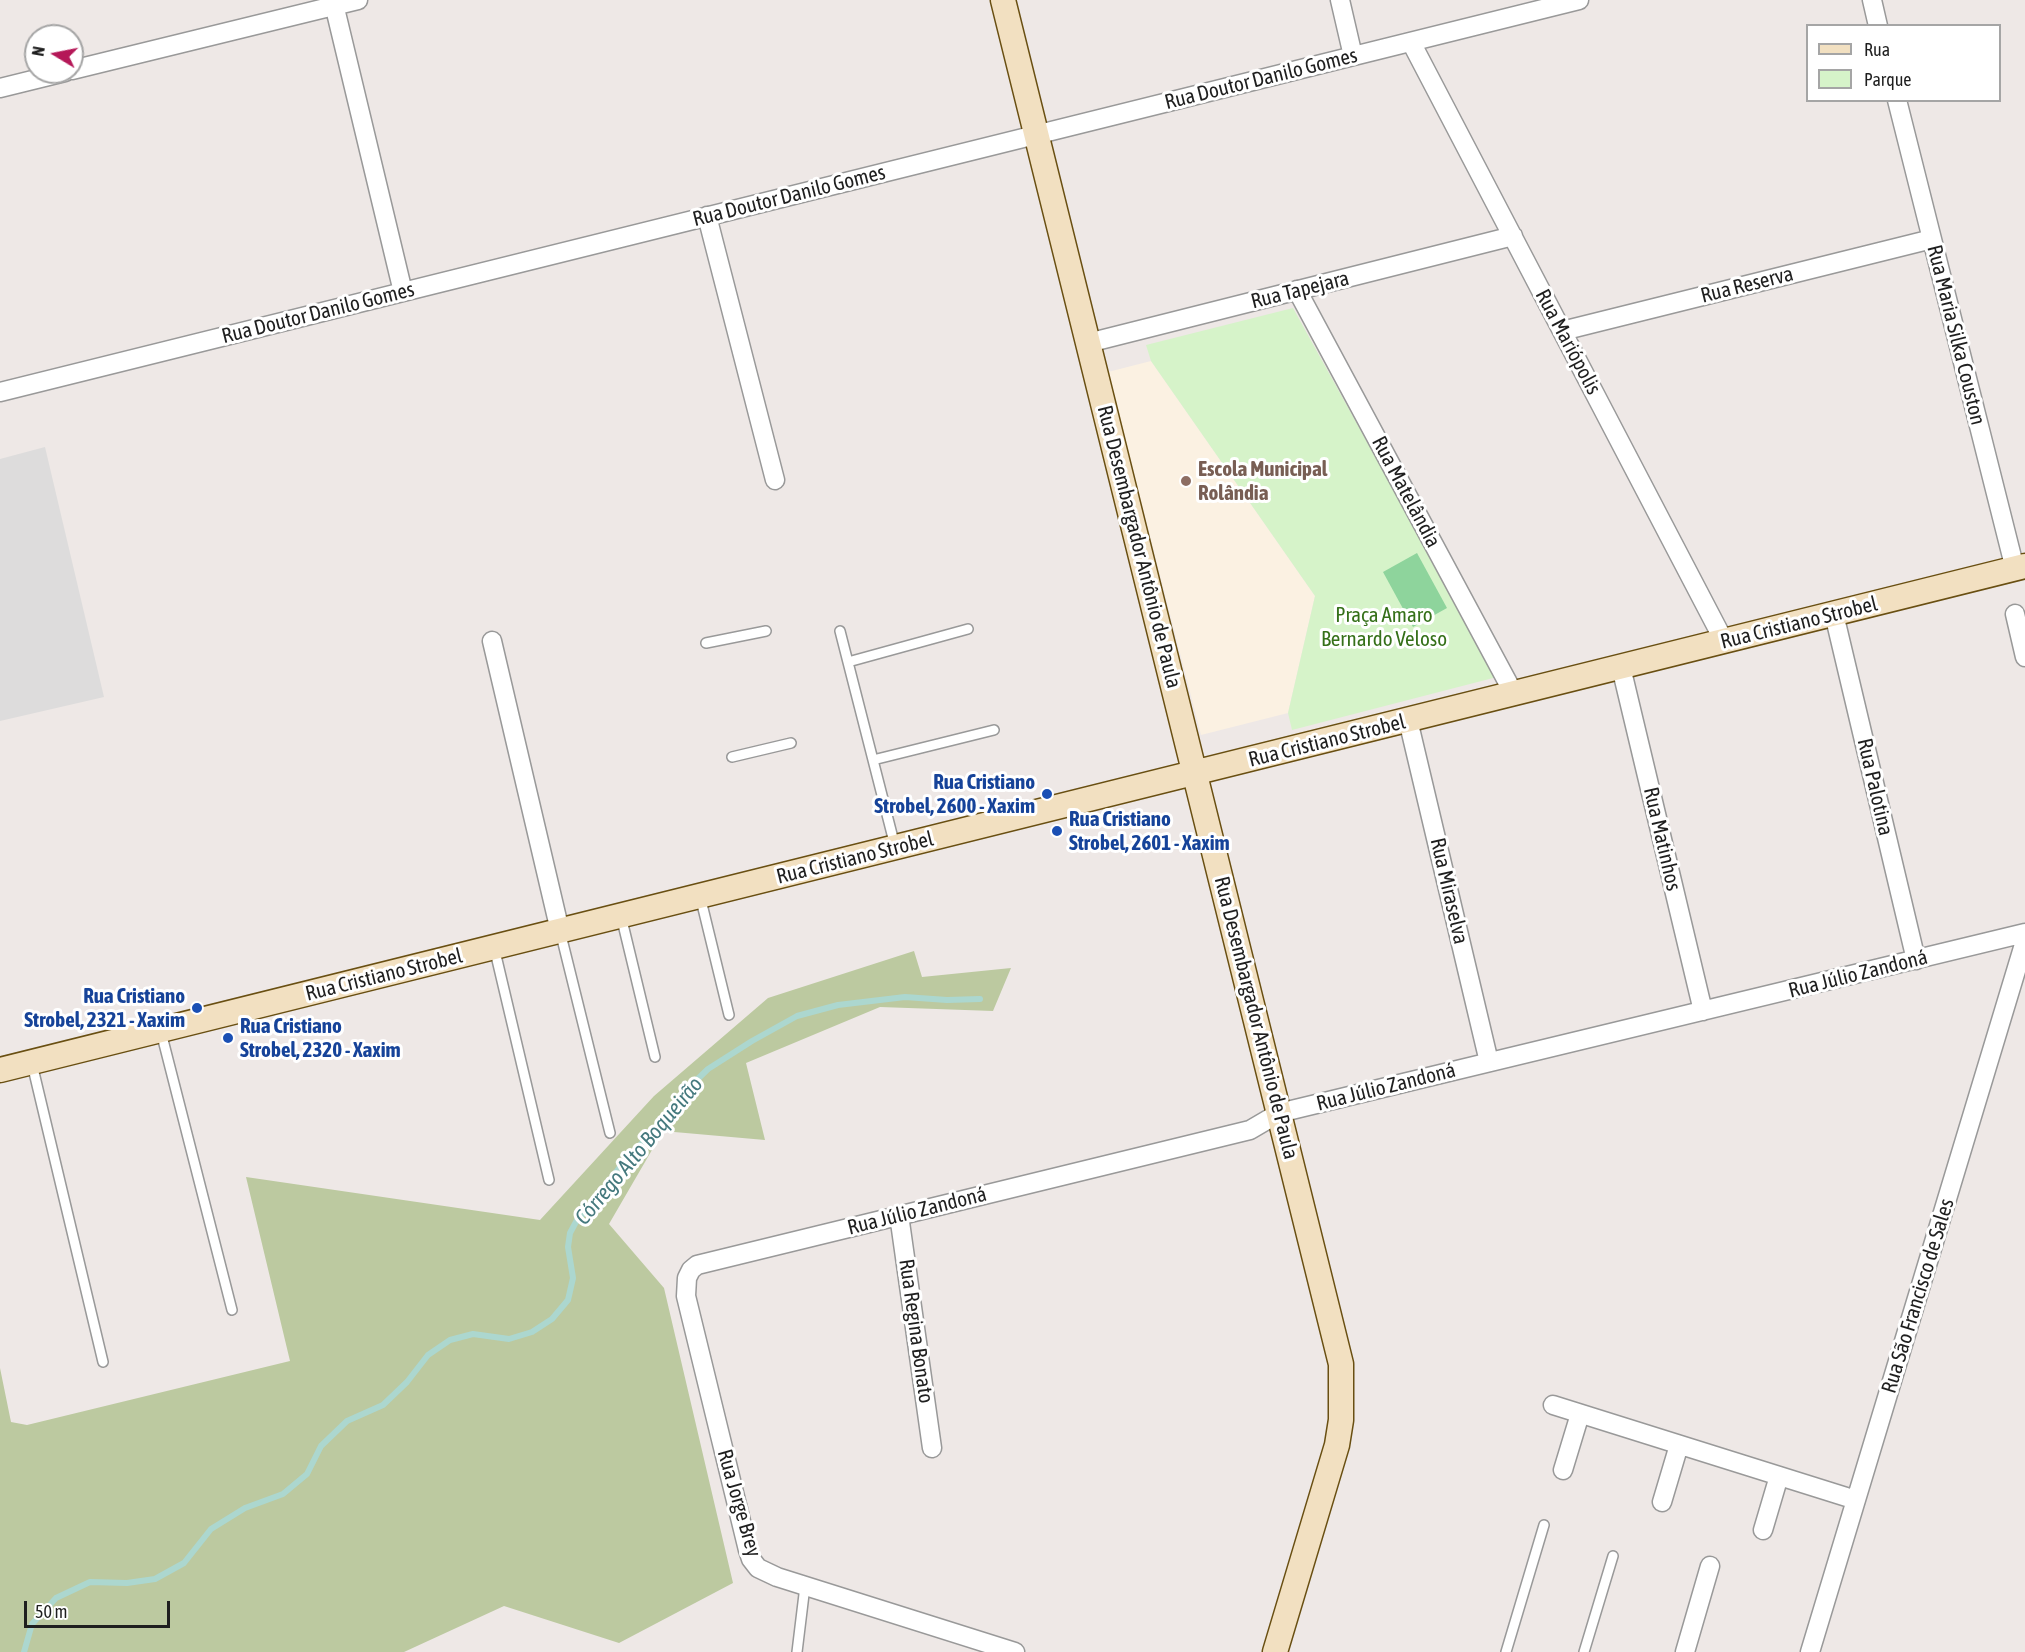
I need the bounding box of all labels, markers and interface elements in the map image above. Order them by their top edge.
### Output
north arrow [24,24,84,84]
legend [1806,24,2001,102]
text: Rua [1864,39,1890,60]
street label: Rua Doutor Danilo Gomes [1162,43,1360,115]
text: N [29,45,48,57]
text: Parque [1864,69,1912,90]
street label: Rua Doutor Danilo Gomes [690,160,888,232]
street label: Rua Maria Silka Couston [1921,242,1991,428]
street label: Rua Reserva [1698,261,1796,309]
street label: Rua Tapejara [1248,266,1352,314]
street label: Rua Doutor Danilo Gomes [219,277,417,349]
street label: Rua Mariópolis [1530,285,1606,399]
street label: Rua Desembargador Antônio de Paula [1092,403,1186,691]
street label: Rua Matelândia [1366,432,1446,552]
place label: Escola Municipal Rolândia [1198,456,1327,506]
marker: Escola Municipal Rolândia [1179,474,1193,488]
street label: Rua Cristiano Strobel [1718,591,1880,655]
park label: Praça Amaro Bernardo Veloso [1321,602,1447,652]
street label: Rua Cristiano Strobel [1246,709,1408,773]
street label: Rua Palotina [1852,736,1898,838]
place label: Rua Cristiano Strobel, 2600 - Xaxim [874,769,1035,819]
street label: Rua Matinhos [1638,785,1686,893]
marker: Rua Cristiano Strobel, 2600 - Xaxim [1040,787,1054,801]
place label: Rua Cristiano Strobel, 2601 - Xaxim [1069,806,1230,856]
marker: Rua Cristiano Strobel, 2601 - Xaxim [1050,824,1064,838]
street label: Rua Cristiano Strobel [774,826,936,890]
street label: Rua Miraselva [1425,835,1473,947]
street label: Rua Desembargador Antônio de Paula [1209,874,1303,1162]
street label: Rua Cristiano Strobel [303,943,465,1007]
street label: Rua Júlio Zandoná [1786,945,1930,1003]
place label: Rua Cristiano Strobel, 2321 - Xaxim [24,983,185,1033]
marker: Rua Cristiano Strobel, 2321 - Xaxim [190,1001,204,1015]
place label: Rua Cristiano Strobel, 2320 - Xaxim [240,1013,401,1063]
marker: Rua Cristiano Strobel, 2320 - Xaxim [221,1031,235,1045]
street label: Rua Júlio Zandoná [1314,1058,1458,1116]
water label: Córrego Alto Boqueirão [570,1072,708,1230]
street label: Rua Júlio Zandoná [845,1182,989,1240]
street label: Rua São Francisco de Sales [1876,1196,1960,1396]
street label: Rua Regina Bonato [893,1257,939,1405]
street label: Rua Jorge Brey [712,1446,766,1560]
scale bar [27,1589,172,1627]
text: 50 m [35,1601,67,1622]

